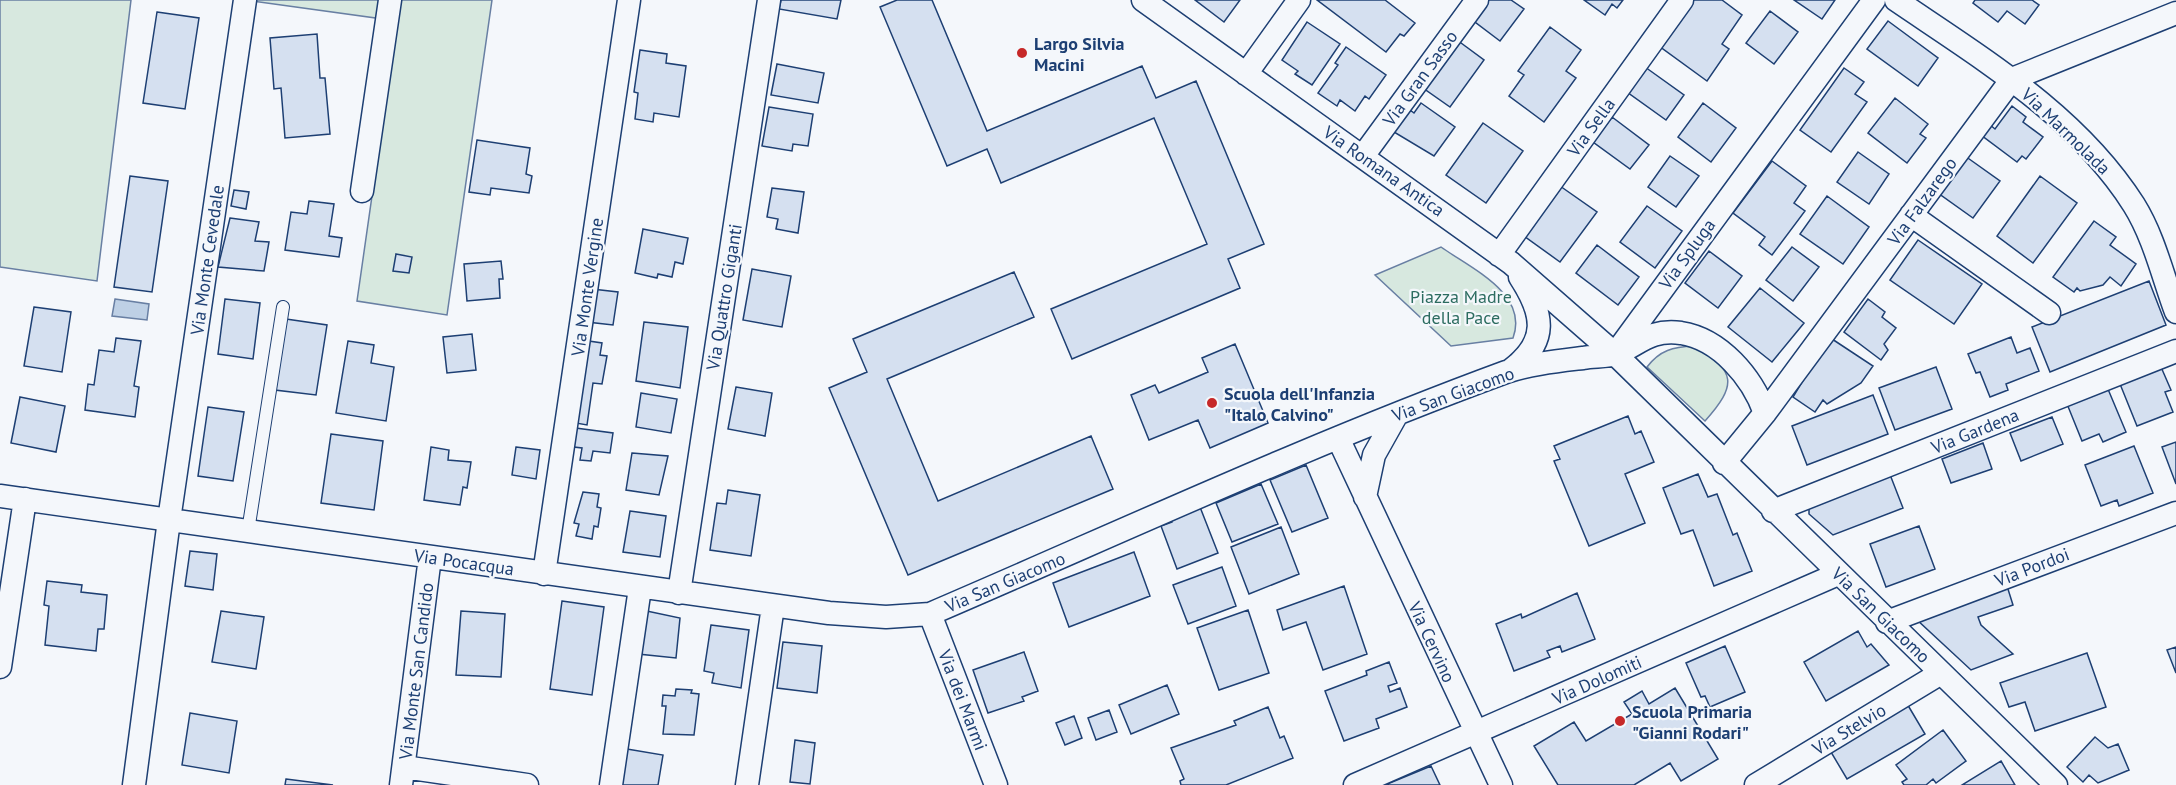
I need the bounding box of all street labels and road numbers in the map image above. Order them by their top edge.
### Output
street label: Via Gran Sasso [1377,26,1462,131]
street label: Via Marmolada [2016,82,2115,179]
street label: Via Sella [1561,93,1620,162]
street label: Via Romana Antica [1318,120,1449,221]
street label: Via Falzarego [1882,152,1962,250]
street label: Via Monte Cevedale [185,183,229,338]
street label: Via Spluga [1653,214,1720,295]
street label: Via Monte Vergine [566,216,608,359]
street label: Via Quattro Giganti [701,222,747,373]
street label: Via San Giacomo [1388,361,1517,427]
street label: Via Gardena [1927,403,2022,459]
street label: Via Pordoi [1990,542,2073,592]
street label: Via Pocacqua [411,543,516,580]
street label: Via San Giacomo [941,546,1069,618]
street label: Via San Giacomo [1826,561,1935,668]
street label: Via Monte San Candido [394,581,438,762]
street label: Via Cervino [1403,597,1461,686]
street label: Via dei Marmi [933,645,993,754]
street label: Via Dolomiti [1548,650,1645,710]
street label: Via Stelvio [1807,698,1890,760]

